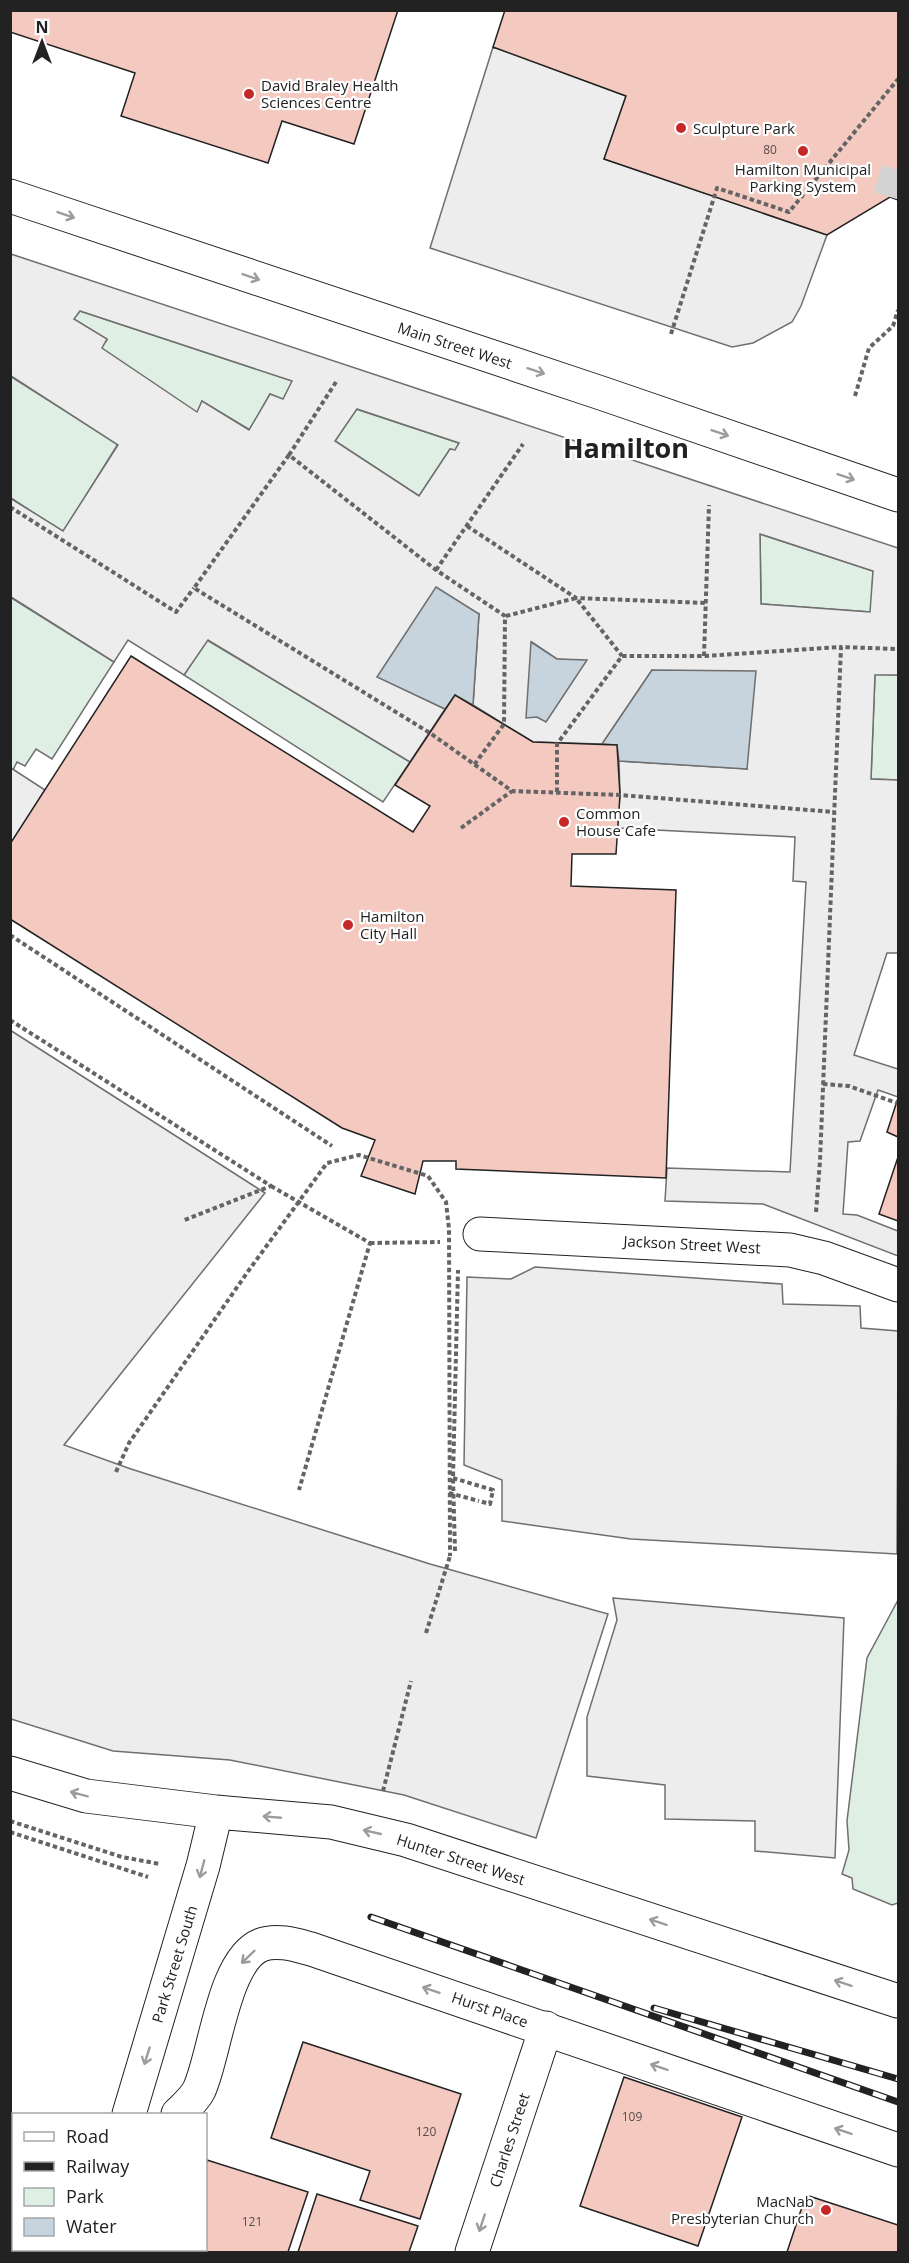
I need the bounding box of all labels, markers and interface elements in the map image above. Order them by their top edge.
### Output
north arrow [12,12,72,72]
text: N [35,16,49,38]
place label: David Braley Health Sciences Centre [261,75,399,112]
marker: David Braley Health Sciences Centre [242,87,256,101]
place label: Sculpture Park [693,118,795,138]
marker: Sculpture Park [674,121,688,135]
house number: 80 [763,141,777,158]
marker: Hamilton Municipal Parking System [796,144,810,158]
place label: Hamilton Municipal Parking System [735,159,871,196]
one-way arrow [56,210,75,221]
one-way arrow [241,272,260,283]
street label: Main Street West [395,317,515,373]
one-way arrow [526,367,545,378]
district label: Hamilton [563,429,689,466]
one-way arrow [711,429,729,440]
one-way arrow [836,473,855,484]
place label: Common House Cafe [576,803,656,840]
marker: Common House Cafe [557,815,571,829]
place label: Hamilton City Hall [360,906,424,943]
marker: Hamilton City Hall [341,918,355,932]
street label: Jackson Street West [621,1230,761,1258]
one-way arrow [70,1787,89,1799]
one-way arrow [263,1811,283,1822]
one-way arrow [362,1826,382,1837]
street label: Hunter Street West [394,1829,528,1889]
one-way arrow [196,1859,207,1878]
street label: Park Street South [147,1903,201,2025]
one-way arrow [649,1916,668,1927]
one-way arrow [241,1949,256,1964]
one-way arrow [834,1977,853,1988]
one-way arrow [422,1983,441,1994]
street label: Hurst Place [449,1987,531,2031]
one-way arrow [141,2046,152,2065]
one-way arrow [650,2061,669,2072]
street label: Charles Street [484,2090,534,2190]
house number: 109 [622,2108,642,2125]
legend [12,2113,207,2251]
house number: 120 [416,2123,436,2140]
text: Road [66,2124,109,2148]
one-way arrow [834,2125,853,2136]
text: Railway [66,2154,130,2178]
text: Park [66,2184,104,2208]
place label: MacNab Presbyterian Church [671,2191,814,2228]
marker: MacNab Presbyterian Church [819,2203,833,2217]
house number: 121 [242,2213,262,2230]
text: Water [66,2214,117,2238]
one-way arrow [476,2214,487,2233]

